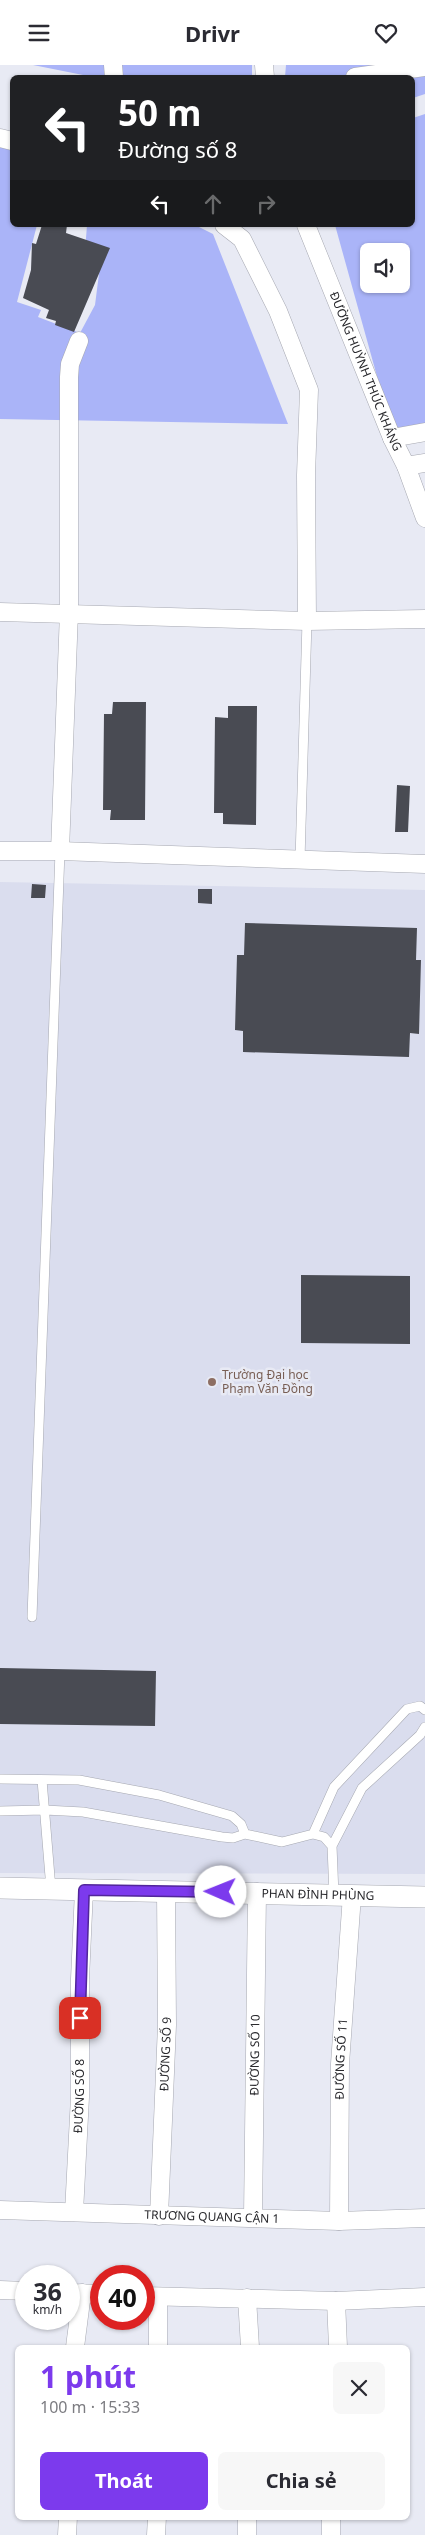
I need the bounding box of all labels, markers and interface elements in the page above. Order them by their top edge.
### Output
text: Drivr [185,18,240,48]
icon: menu [25,19,53,47]
icon: heart [372,19,400,47]
text: 50 m [118,89,201,136]
icon: left [35,95,100,160]
text: Đường số 8 [118,134,237,164]
icon: left [146,190,174,218]
icon: ahead [199,190,227,218]
icon: right [252,190,280,218]
map controls [360,243,410,293]
button: sound [360,243,410,293]
street label: ĐƯỜNG HUỲNH THÚC KHÁNG [326,289,406,454]
place label: Trường Đại học Phạm Văn Đồng [222,1366,313,1397]
marker: Trường Đại học Phạm Văn Đồng [206,1376,218,1388]
position arrow [194,1865,246,1917]
street label: PHAN ĐÌNH PHÙNG [261,1885,375,1904]
pin [59,1997,101,2039]
icon: arrive [66,2004,94,2032]
street label: ĐƯỜNG SỐ 10 [245,2014,263,2096]
street label: ĐƯỜNG SỐ 9 [155,2017,175,2092]
street label: ĐƯỜNG SỐ 11 [331,2018,351,2100]
street label: ĐƯỜNG SỐ 8 [69,2059,88,2134]
street label: TRƯƠNG QUANG CẬN 1 [144,2206,280,2227]
speed limit sign: 40 [90,2265,155,2330]
text: 36 [33,2274,62,2308]
text: km/h [33,2301,62,2318]
text: 1 phút [40,2356,136,2397]
button: close [333,2362,385,2414]
text: 100 m · 15:33 [40,2396,140,2418]
button: Thoát [40,2452,208,2510]
button: Chia sẻ [218,2452,385,2510]

